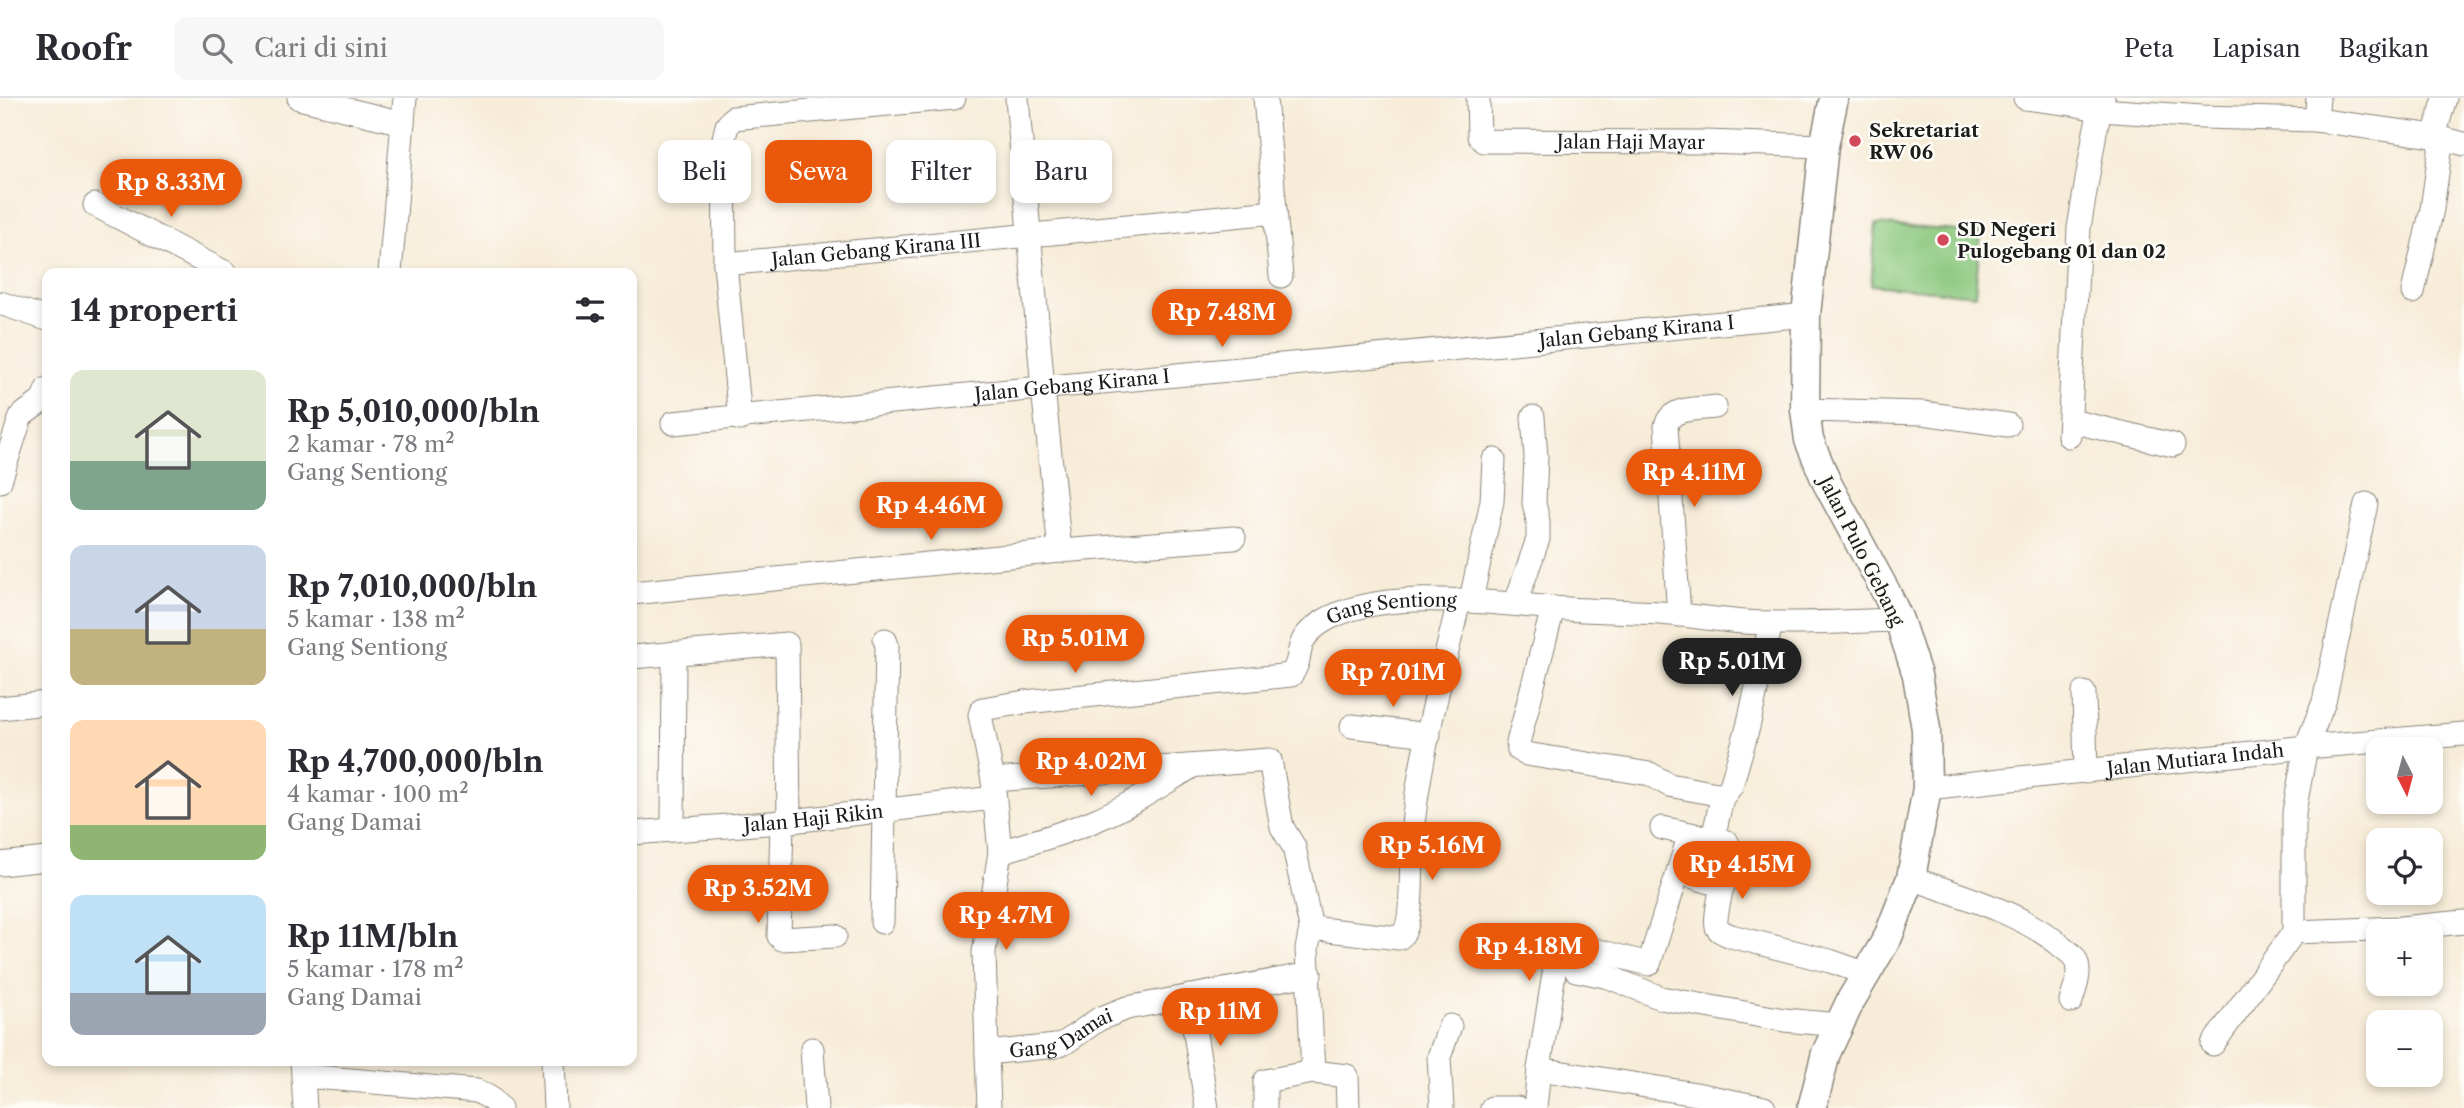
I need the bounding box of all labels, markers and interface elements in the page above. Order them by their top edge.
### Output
search box [174,17,664,80]
text: Roofr [35,28,132,69]
icon: search [198,29,236,67]
text: Cari di sini [254,32,388,64]
text: Peta [2124,34,2174,63]
text: Lapisan [2212,34,2301,63]
text: Bagikan [2339,34,2429,63]
place label: Sekretariat RW 06 [1869,119,1979,164]
street label: Jalan Haji Mayar [1554,130,1705,154]
marker: Sekretariat RW 06 [1847,133,1863,149]
chip: Beli [658,140,751,203]
chip: Sewa [765,140,872,203]
chip: Filter [886,140,996,203]
chip: Baru [1010,140,1112,203]
pin: Rp 8.33M [99,159,243,219]
text: Rp 8.33M [116,168,226,196]
place label: SD Negeri Pulogebang 01 dan 02 [1957,218,2166,263]
street label: Jalan Gebang Kirana III [768,229,982,272]
marker: SD Negeri Pulogebang 01 dan 02 [1935,232,1951,248]
pin: Rp 7.48M [1150,289,1294,349]
icon: filters [571,291,609,329]
text: 14 properti [70,292,238,329]
text: Rp 7.48M [1168,298,1276,326]
street label: Jalan Gebang Kirana I [1535,311,1735,353]
street label: Jalan Gebang Kirana I [971,365,1171,406]
text: Rp 5,010,000/bln [287,393,540,430]
icon: home [126,398,210,482]
text: 2 kamar · 78 m² [287,430,455,458]
pin: Rp 4.11M [1622,450,1766,509]
text: Gang Sentiong [287,458,447,486]
text: Rp 4.11M [1642,458,1746,486]
street label: Jalan Pulo Gebang [1812,470,1910,631]
pin: Rp 4.46M [859,482,1003,542]
text: Rp 4.46M [876,491,986,519]
text: Rp 7,010,000/bln [287,568,537,605]
icon: home [126,573,210,657]
street label: Gang Sentiong [1322,589,1458,630]
text: 5 kamar · 138 m² [287,605,465,633]
pin: Rp 5.01M [1003,616,1147,675]
text: Rp 5.01M [1021,624,1129,652]
text: Gang Sentiong [287,633,447,661]
pin: Rp 5.01M [1660,638,1804,698]
text: Rp 5.01M [1678,647,1786,675]
pin: Rp 7.01M [1321,650,1465,709]
text: Rp 7.01M [1340,658,1446,686]
north arrow [2366,737,2443,814]
map controls [2366,737,2443,1087]
pin: Rp 4.02M [1019,738,1163,798]
street label: Jalan Mutiara Indah [2103,738,2285,781]
text: Rp 4,700,000/bln [287,743,543,780]
text: Rp 4.02M [1035,747,1147,775]
icon: home [126,748,210,832]
text: 4 kamar · 100 m² [287,780,469,808]
street label: Jalan Haji Rikin [740,800,884,837]
text: Gang Damai [287,808,422,836]
pin: Rp 5.16M [1360,822,1504,882]
button: locate [2366,828,2443,905]
text: Rp 5.16M [1379,831,1485,859]
pin: Rp 4.15M [1670,842,1814,901]
text: Rp 4.15M [1689,850,1795,878]
pin: Rp 3.52M [686,866,830,925]
text: Rp 3.52M [704,874,812,902]
pin: Rp 4.7M [941,892,1071,952]
text: Rp 4.7M [958,901,1054,929]
text: Rp 11M/bln [287,918,458,955]
button: + [2366,919,2443,996]
icon: home [126,923,210,1007]
pin: Rp 4.18M [1457,924,1601,983]
text: Rp 4.18M [1475,932,1583,960]
text: 5 kamar · 178 m² [287,955,464,983]
text: Gang Damai [287,983,422,1011]
pin: Rp 11M [1163,988,1277,1048]
text: Rp 11M [1178,997,1262,1025]
street label: Gang Damai [1008,1004,1116,1063]
button: − [2366,1010,2443,1087]

